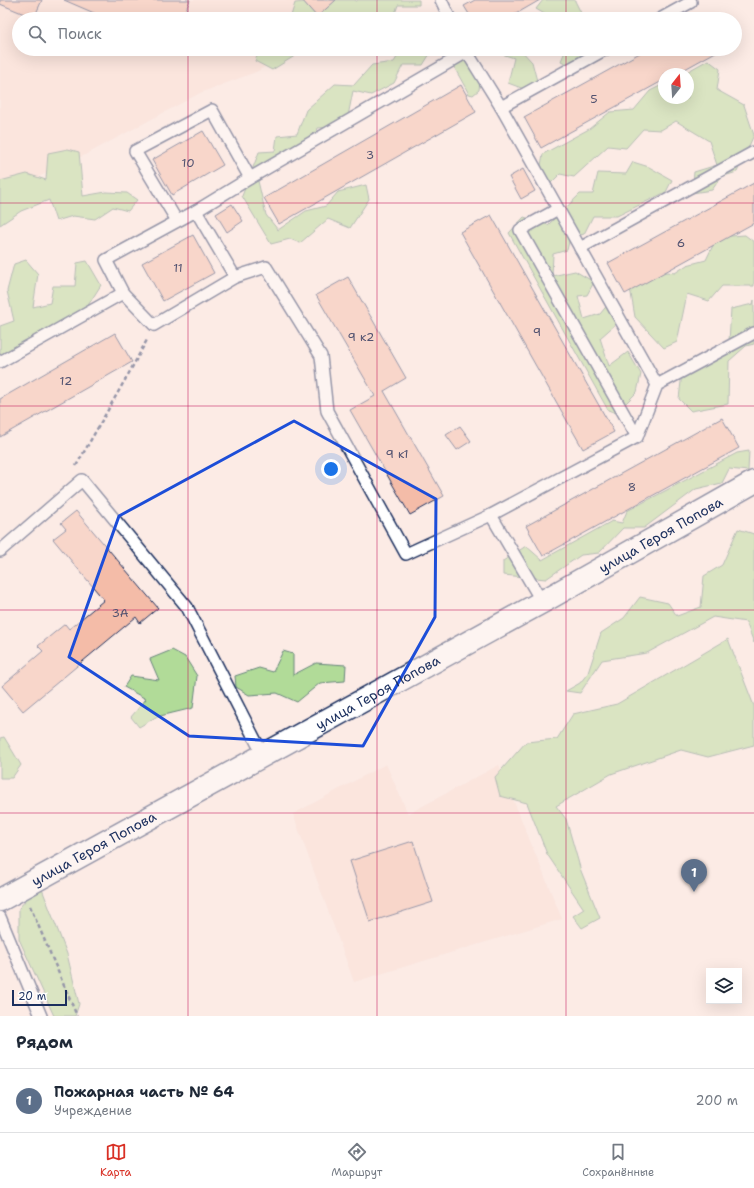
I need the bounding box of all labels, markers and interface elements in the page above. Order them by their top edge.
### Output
search box [12,12,742,56]
icon: search [26,23,48,45]
text: Поиск [58,24,102,44]
north arrow [658,68,694,104]
house number: 5 [590,91,598,107]
house number: 3 [366,147,374,163]
house number: 10 [181,155,195,171]
house number: 6 [677,235,685,251]
house number: 11 [173,260,183,276]
house number: 9 [533,324,541,340]
house number: 9 к2 [348,329,374,345]
house number: 12 [60,373,72,389]
house number: 9 к1 [385,446,409,462]
your location [321,459,341,479]
house number: 8 [628,479,636,495]
street label: улица Героя Попова [596,492,726,577]
house number: 3А [111,605,129,621]
street label: улица Героя Попова [312,651,443,734]
street label: улица Героя Попова [28,807,159,890]
pin: 1 [681,859,707,892]
map controls [706,968,742,1004]
button: layers [706,968,742,1004]
scale bar [12,988,67,1007]
text: 20 m [18,989,46,1004]
text: Рядом [16,1031,73,1053]
text: Пожарная часть № 64 [54,1082,234,1102]
text: 1 [26,1092,32,1109]
text: 200 m [696,1092,738,1109]
text: Учреждение [54,1102,132,1119]
tab: Карта [100,1141,131,1180]
tab: Маршрут [331,1141,382,1180]
tab: Сохранённые [582,1141,654,1180]

